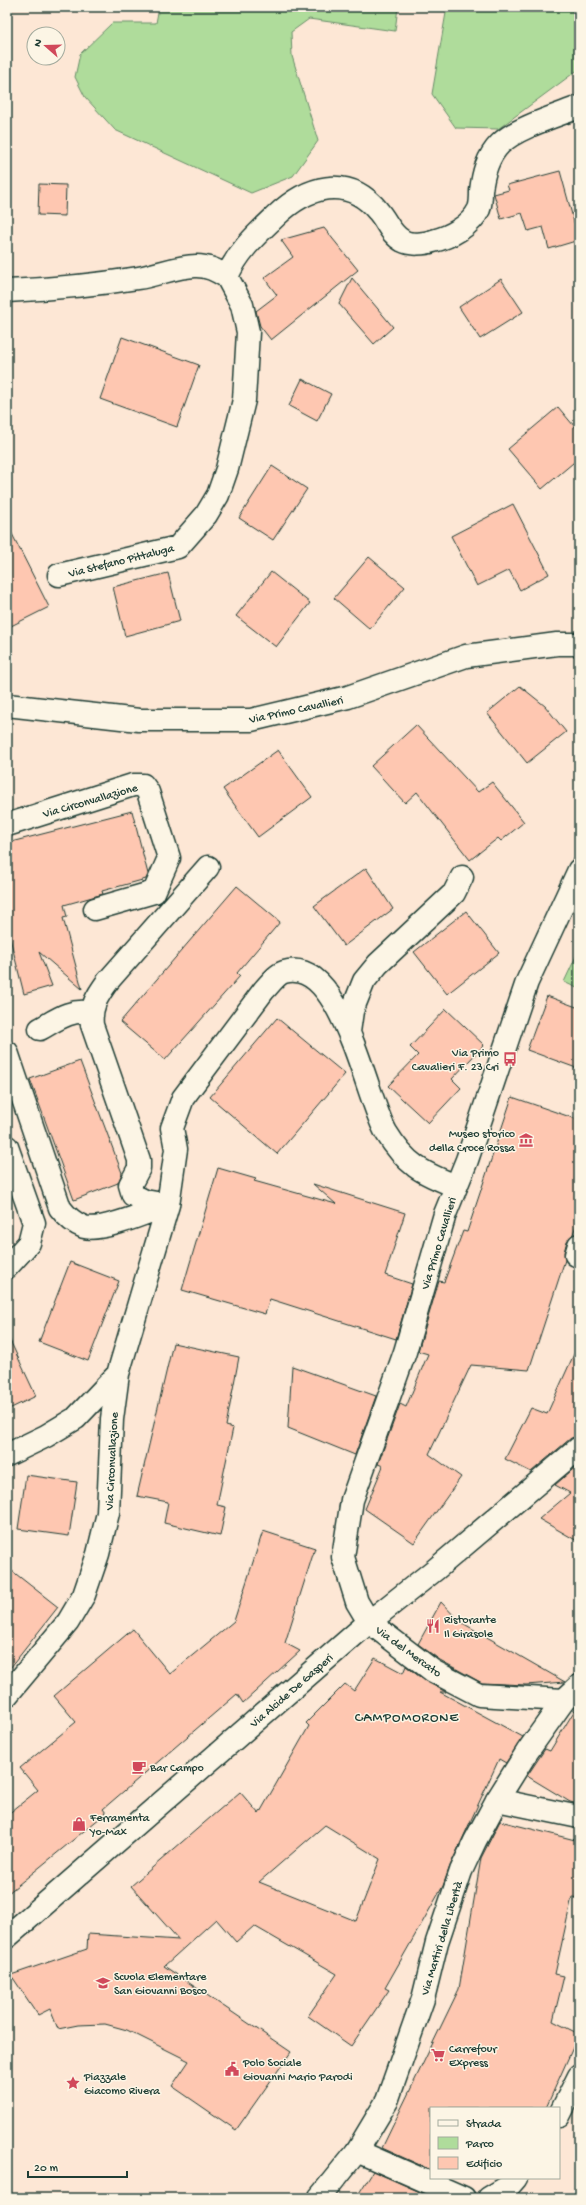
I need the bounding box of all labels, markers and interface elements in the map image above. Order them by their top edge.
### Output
north arrow [26,26,66,66]
text: N [32,38,45,49]
street label: Via Stefano Pittaluga [66,542,176,582]
street label: Via Primo Cavallieri [247,694,345,728]
street label: Via Circonvallazione [41,781,140,822]
place label: Via Primo Cavalieri F. 23 Cri [412,1047,499,1075]
bus stop icon: Via Primo Cavalieri F. 23 Cri [502,1051,518,1067]
place label: Museo storico della Croce Rossa [429,1128,515,1156]
museum icon: Museo storico della Croce Rossa [518,1132,534,1148]
street label: Via Primo Cavallieri [419,1195,461,1292]
street label: Via Circonvallazione [103,1411,123,1511]
place label: Ristorante Il Girasole [444,1614,497,1642]
restaurant icon: Ristorante Il Girasole [425,1618,441,1634]
street label: Via del Mercato [371,1623,444,1681]
street label: Via Alcide De Gasperi [247,1651,337,1732]
district label: CAMPOMORONE [355,1710,460,1727]
cafe icon: Bar Campo [131,1759,147,1775]
place label: Bar Campo [149,1762,204,1776]
place label: Ferramenta Yo-Max [89,1812,150,1840]
shop icon: Ferramenta Yo-Max [71,1816,87,1832]
street label: Via Martiri della Libertà [419,1880,467,1998]
place label: Scuola Elementare San Giovanni Bosco [114,1971,207,1999]
school or university icon: Scuola Elementare San Giovanni Bosco [95,1975,111,1991]
place label: Carrefour Express [449,2043,498,2071]
supermarket icon: Carrefour Express [430,2047,446,2063]
place label: Polo Sociale Giovanni Mario Parodi [242,2057,353,2085]
public building icon: Polo Sociale Giovanni Mario Parodi [224,2061,240,2077]
place label: Piazzale Giacomo Rivera [83,2071,160,2099]
place icon: Piazzale Giacomo Rivera [65,2075,81,2091]
legend [430,2107,560,2179]
text: Strada [466,2118,501,2132]
text: Parco [465,2138,494,2152]
scale bar [28,2153,127,2179]
text: Edificio [466,2158,502,2172]
text: 20 m [34,2162,59,2176]

